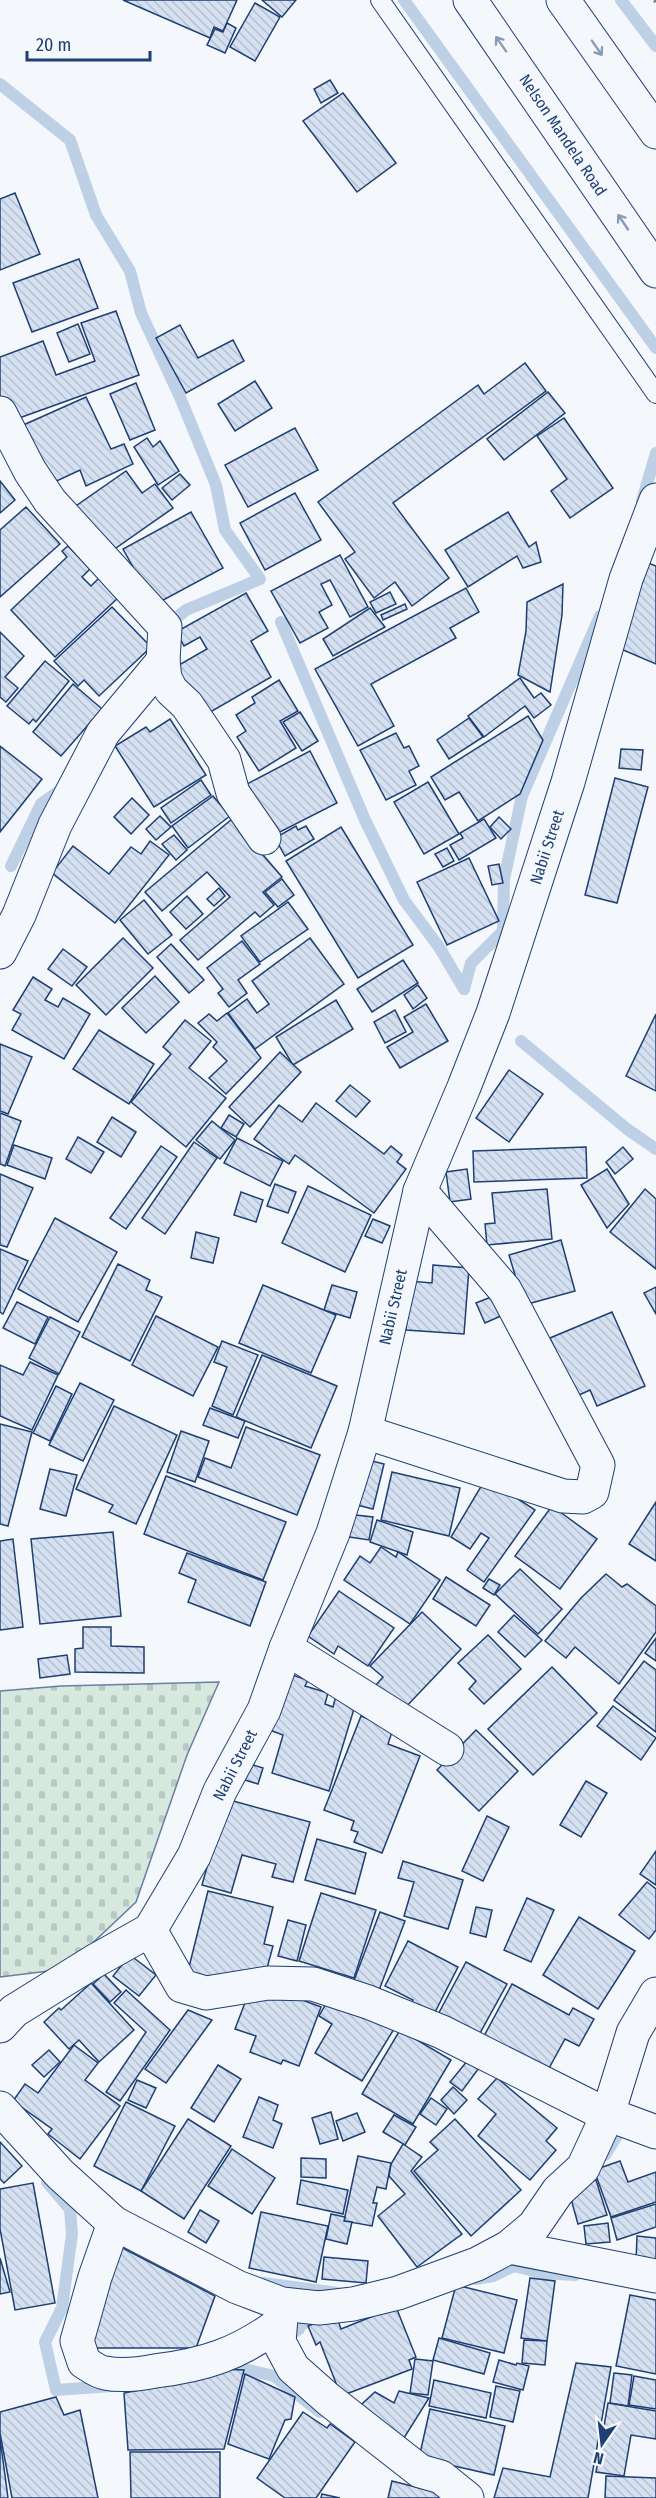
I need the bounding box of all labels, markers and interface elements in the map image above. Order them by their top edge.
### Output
scale bar [27,24,150,62]
text: 20 m [36,34,71,56]
one-way arrow [495,37,507,53]
one-way arrow [591,39,603,55]
street label: Nelson Mandela Road [515,71,611,199]
one-way arrow [617,215,629,231]
street label: Nabii Street [526,807,568,887]
street label: Nabii Street [375,1266,411,1347]
street label: Nabii Street [209,1726,261,1804]
north arrow [572,2414,632,2474]
text: N [592,2448,605,2468]

